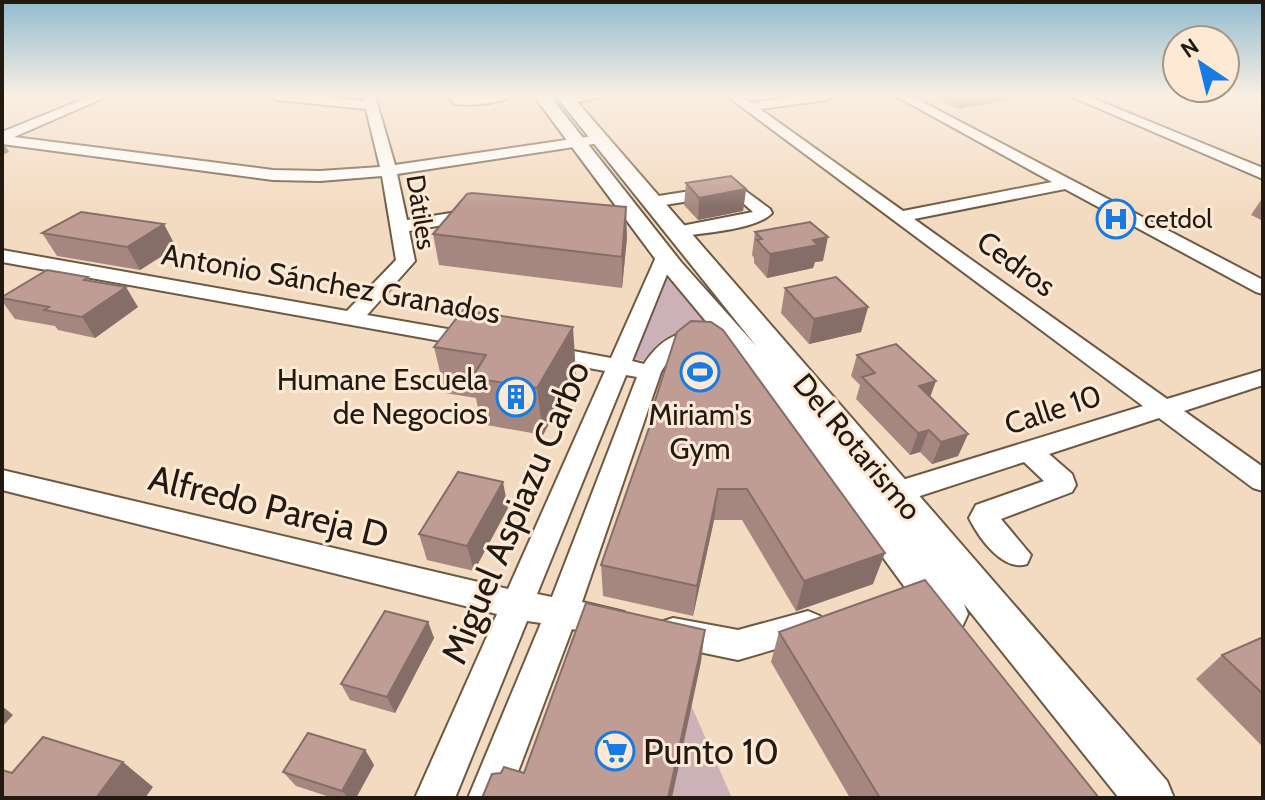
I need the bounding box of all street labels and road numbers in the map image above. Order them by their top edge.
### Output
street label: Dátiles [399,172,443,252]
street label: Cedros [970,223,1063,304]
street label: Antonio Sánchez Granados [159,235,503,332]
street label: Miguel Aspiazu Carbo [431,354,599,670]
street label: Del Rotarismo [785,366,929,528]
street label: Calle 10 [1000,377,1106,443]
street label: Alfredo Pareja D [145,455,393,557]

